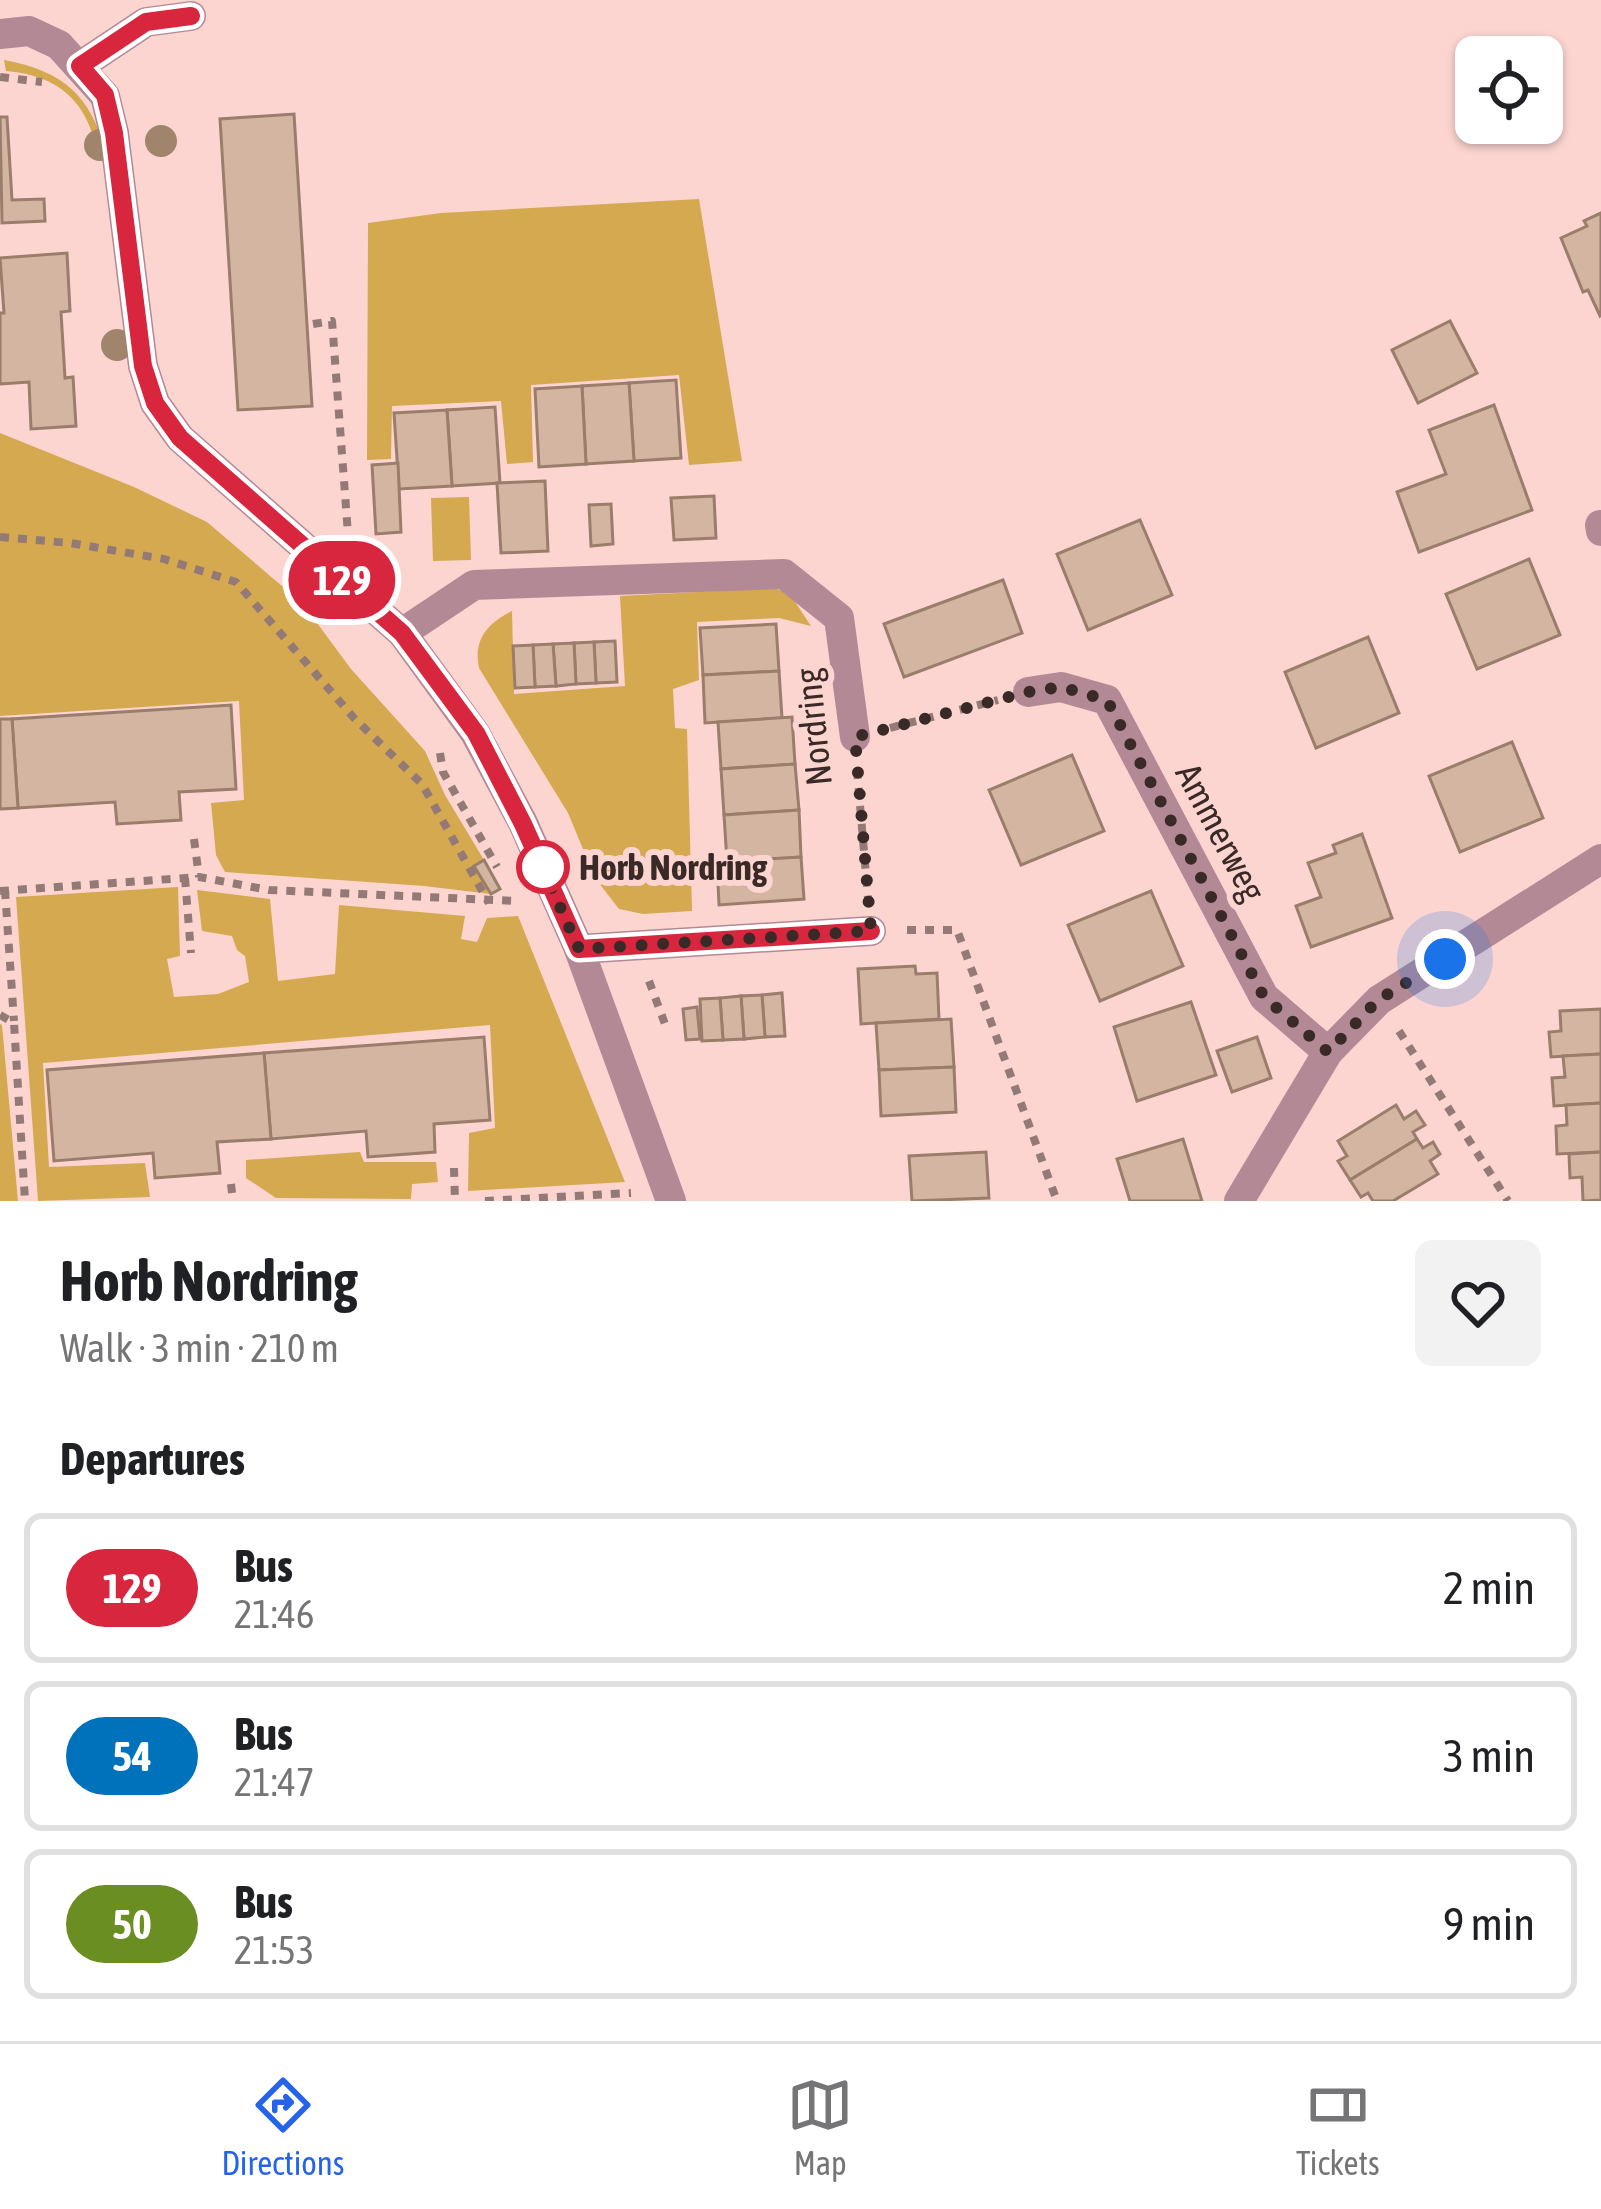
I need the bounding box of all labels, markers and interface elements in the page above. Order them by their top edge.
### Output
map controls [1455,36,1563,144]
button: locate [1455,36,1563,144]
line badge: 129 [273,541,411,619]
text: 129 [312,556,372,604]
street label: Nordring [786,666,840,788]
street label: Ammerweg [1167,756,1275,908]
marker: Horb Nordring [518,842,568,892]
place label: Horb Nordring [579,846,768,888]
your location [1415,929,1475,989]
button: heart [1415,1240,1541,1366]
text: Horb Nordring [60,1248,358,1313]
text: Walk · 3 min · 210 m [60,1326,339,1370]
text: Departures [60,1433,245,1485]
text: Bus [234,1540,293,1592]
text: 2 min [1443,1562,1535,1614]
text: 129 [102,1564,162,1612]
text: 21:46 [234,1592,314,1636]
text: Bus [234,1708,293,1760]
text: 3 min [1443,1730,1535,1782]
text: 54 [112,1732,152,1780]
text: 21:47 [234,1760,314,1804]
text: Bus [234,1876,293,1928]
text: 9 min [1443,1898,1535,1950]
text: 50 [112,1900,152,1948]
text: 21:53 [234,1928,314,1972]
tab: Directions [221,2072,344,2182]
tab: Map [787,2072,853,2182]
tab: Tickets [1296,2072,1380,2182]

